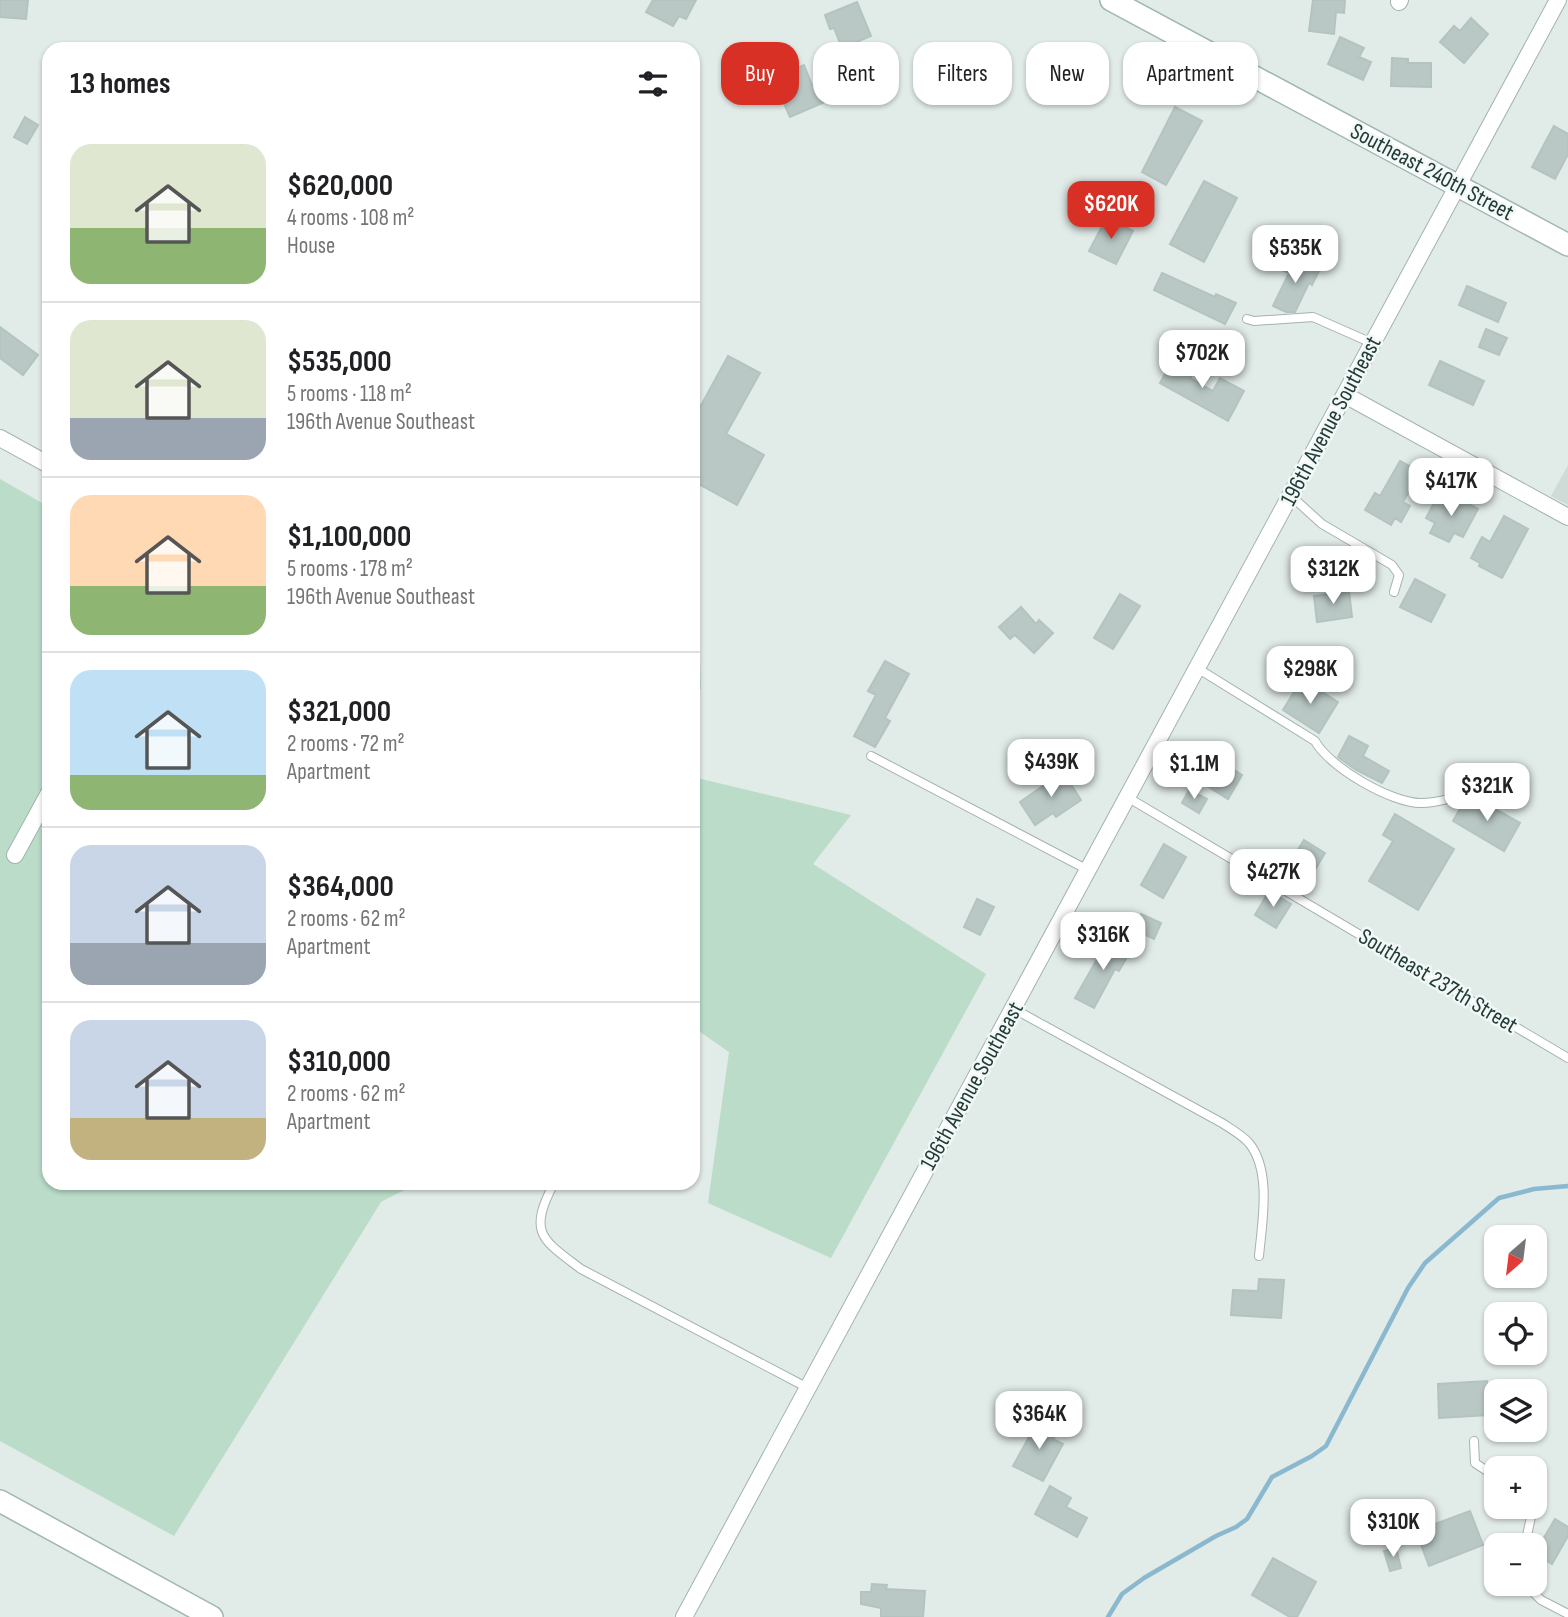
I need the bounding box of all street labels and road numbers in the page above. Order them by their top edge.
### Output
street label: Southeast 240th Street [1345,117,1519,227]
street label: 196th Avenue Southeast [1275,331,1387,511]
street label: Southeast 237th Street [1353,923,1523,1039]
street label: 196th Avenue Southeast [914,997,1030,1175]

